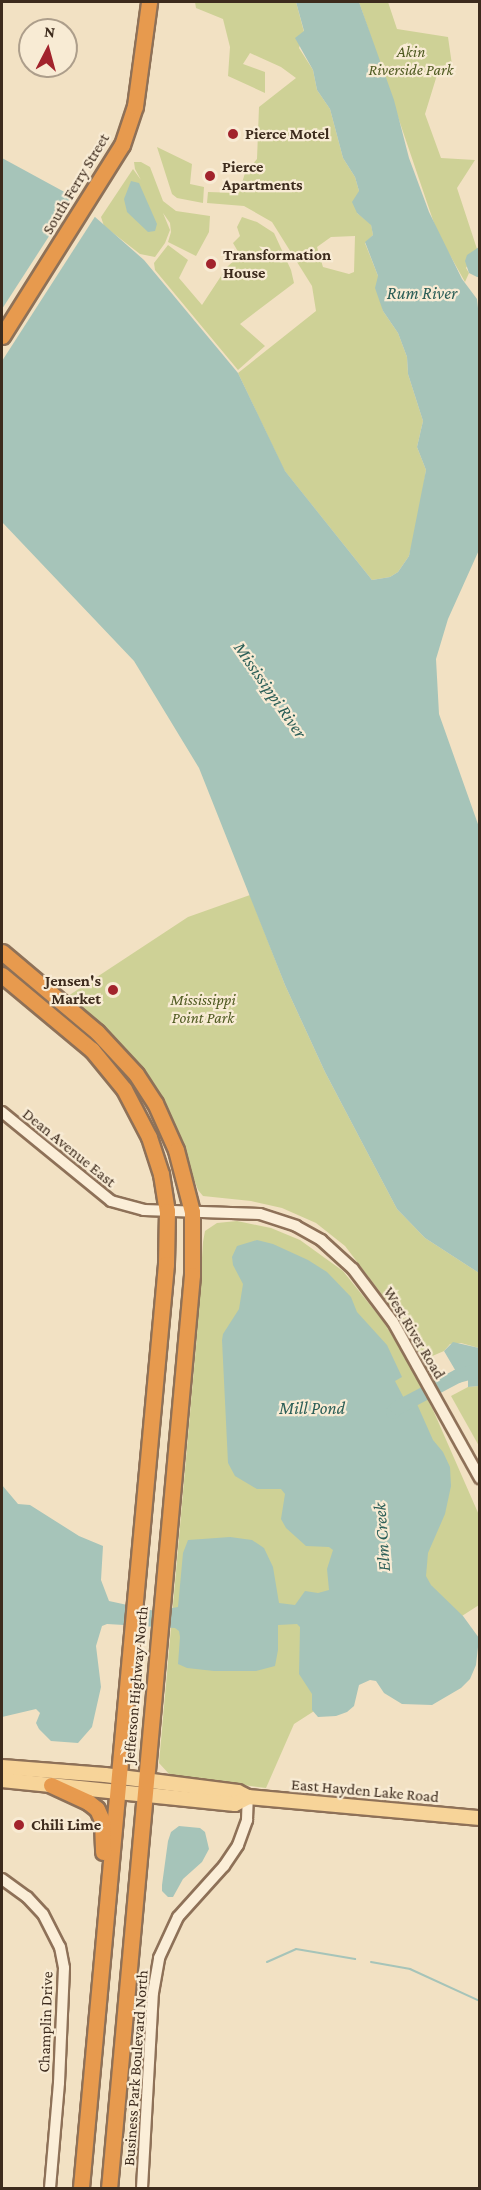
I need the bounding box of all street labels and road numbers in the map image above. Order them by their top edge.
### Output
street label: South Ferry Street [38,130,114,238]
street label: Dean Avenue East [18,1105,120,1191]
street label: West River Road [379,1283,449,1383]
street label: Jefferson Highway North [120,1606,152,1764]
street label: East Hayden Lake Road [290,1775,440,1807]
street label: Business Park Boulevard North [120,1970,152,2166]
street label: Champlin Drive [35,1971,57,2073]

